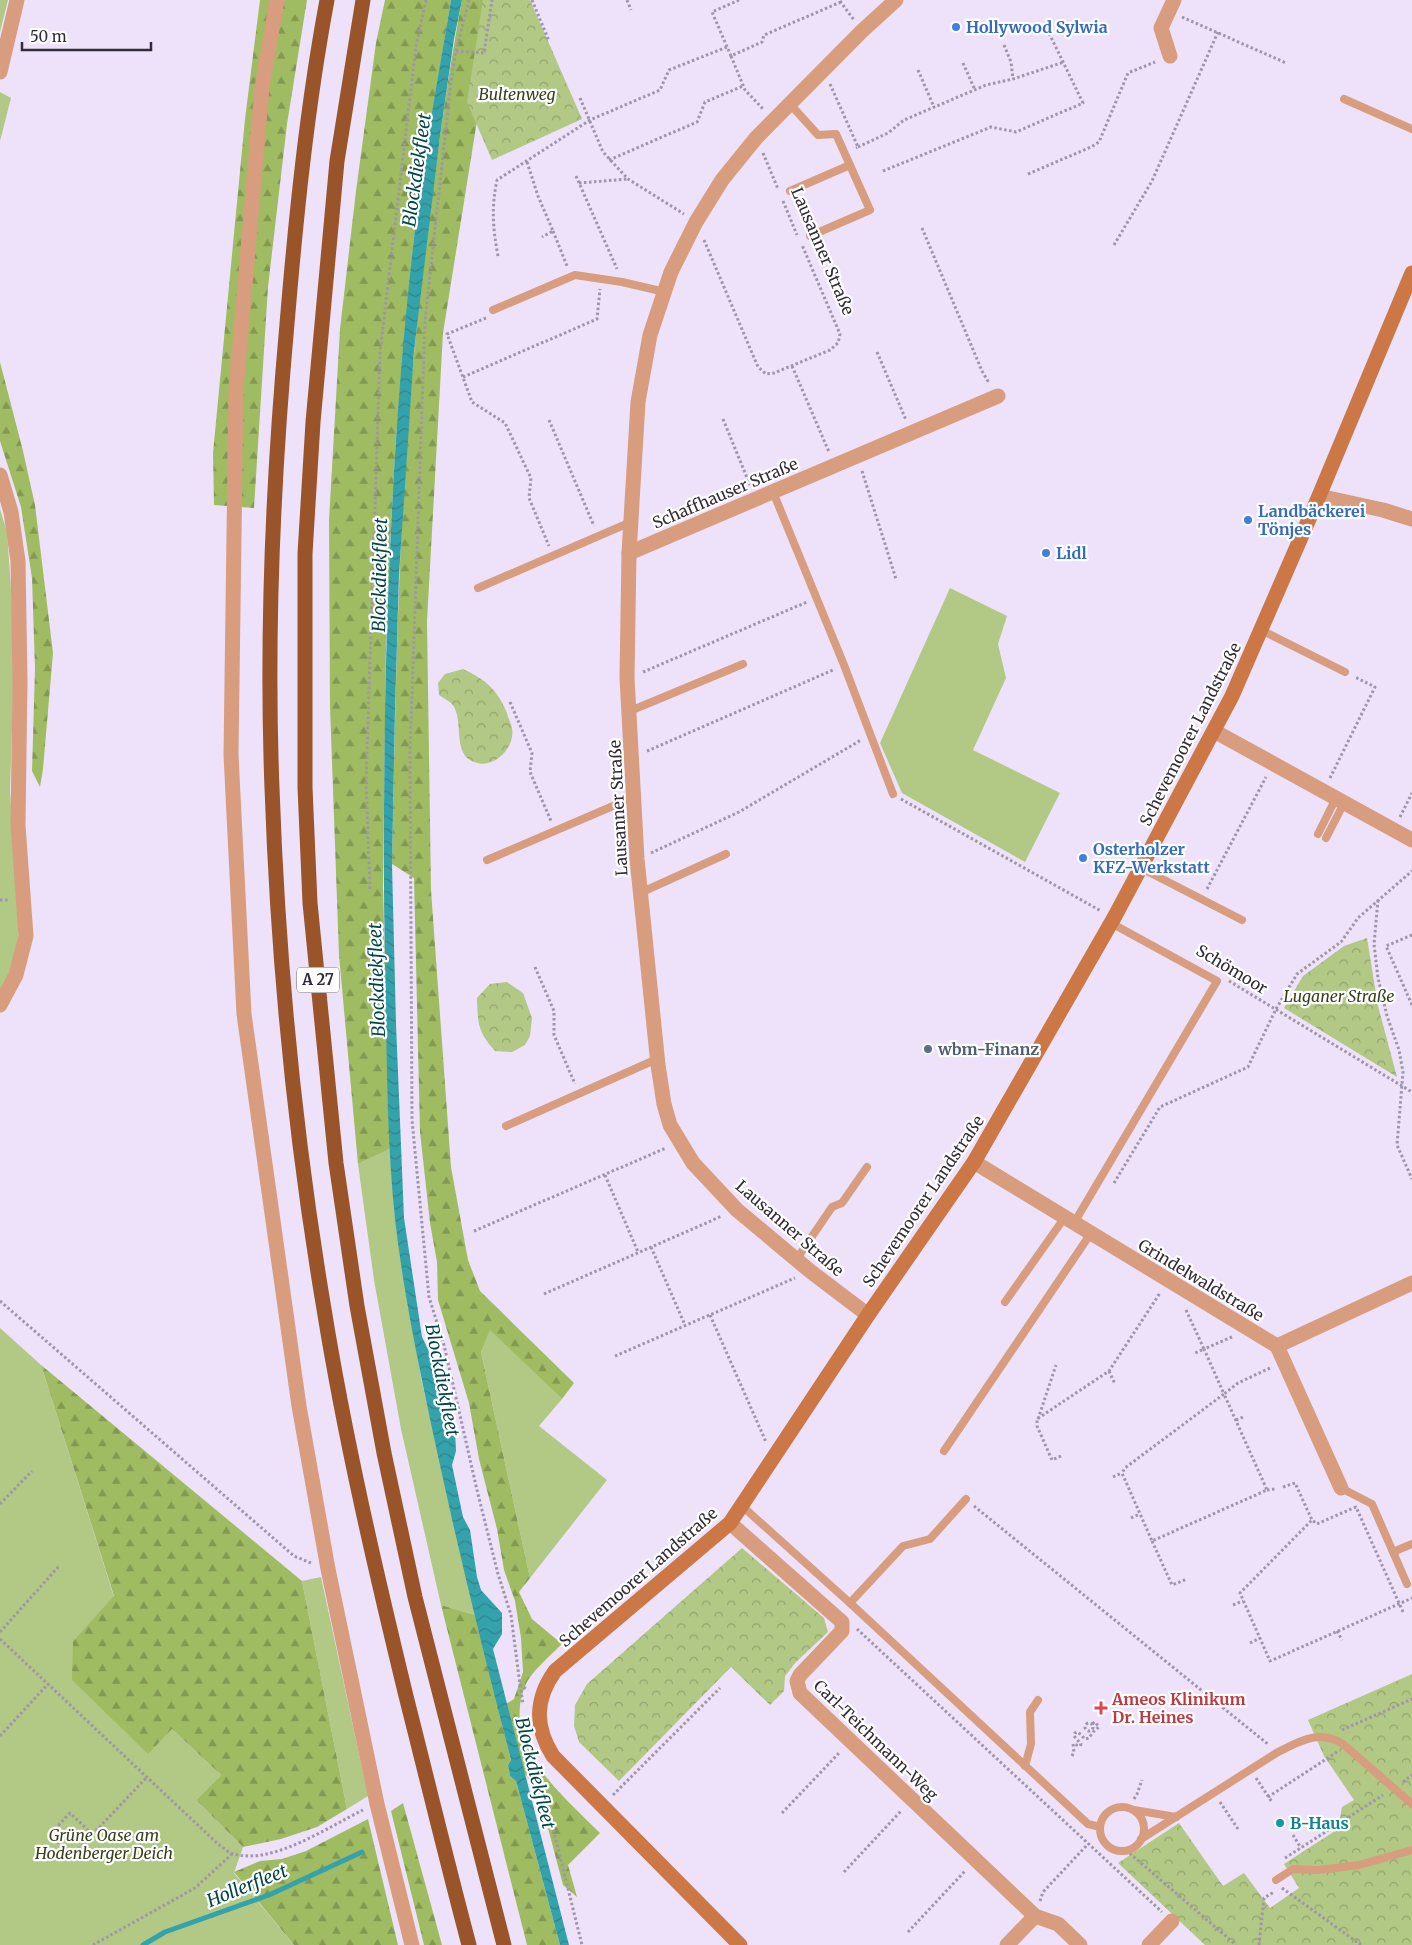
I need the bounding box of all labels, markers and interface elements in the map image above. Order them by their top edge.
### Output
place label: Hollywood Sylwia [966,17,1108,37]
scale bar [22,20,151,52]
marker: Hollywood Sylwia [950,21,962,33]
text: 50 m [30,27,67,46]
park label: Bultenweg [478,84,556,104]
water label: Blockdiekfleet [397,111,436,228]
street label: Lausanner Straße [787,184,859,318]
street label: Schaffhauser Straße [649,453,801,533]
place label: Landbäckerei Tönjes [1258,501,1366,539]
marker: Landbäckerei Tönjes [1242,514,1254,526]
water label: Blockdiekfleet [367,517,392,632]
place label: Lidl [1056,543,1087,563]
marker: Lidl [1040,547,1052,559]
street label: Schevemoorer Landstraße [1135,639,1245,829]
street label: Lausanner Straße [604,739,632,877]
place label: Osterholzer KFZ-Werkstatt [1093,839,1210,877]
marker: Osterholzer KFZ-Werkstatt [1077,852,1089,864]
water label: Blockdiekfleet [363,922,390,1038]
street label: Schömoor [1193,940,1271,998]
road number: A 27 [297,968,339,992]
park label: Luganer Straße [1284,986,1394,1006]
place label: wbm-Finanz [937,1039,1039,1059]
marker: wbm-Finanz [922,1043,934,1055]
street label: Schevemoorer Landstraße [858,1111,988,1291]
street label: Lausanner Straße [732,1176,848,1280]
street label: Grindelwaldstraße [1135,1235,1267,1325]
water label: Blockdiekfleet [420,1322,465,1439]
street label: Schevemoorer Landstraße [555,1503,721,1651]
street label: Carl-Teichmann-Weg [810,1675,943,1805]
place label: Ameos Klinikum Dr. Heines [1111,1689,1246,1727]
marker: Ameos Klinikum Dr. Heines [1094,1701,1108,1715]
water label: Blockdiekfleet [510,1715,561,1832]
place label: B-Haus [1290,1813,1349,1833]
marker: B-Haus [1274,1817,1286,1829]
park label: Grüne Oase am Hodenberger Deich [34,1825,173,1863]
water label: Hollerfleet [202,1859,291,1912]

